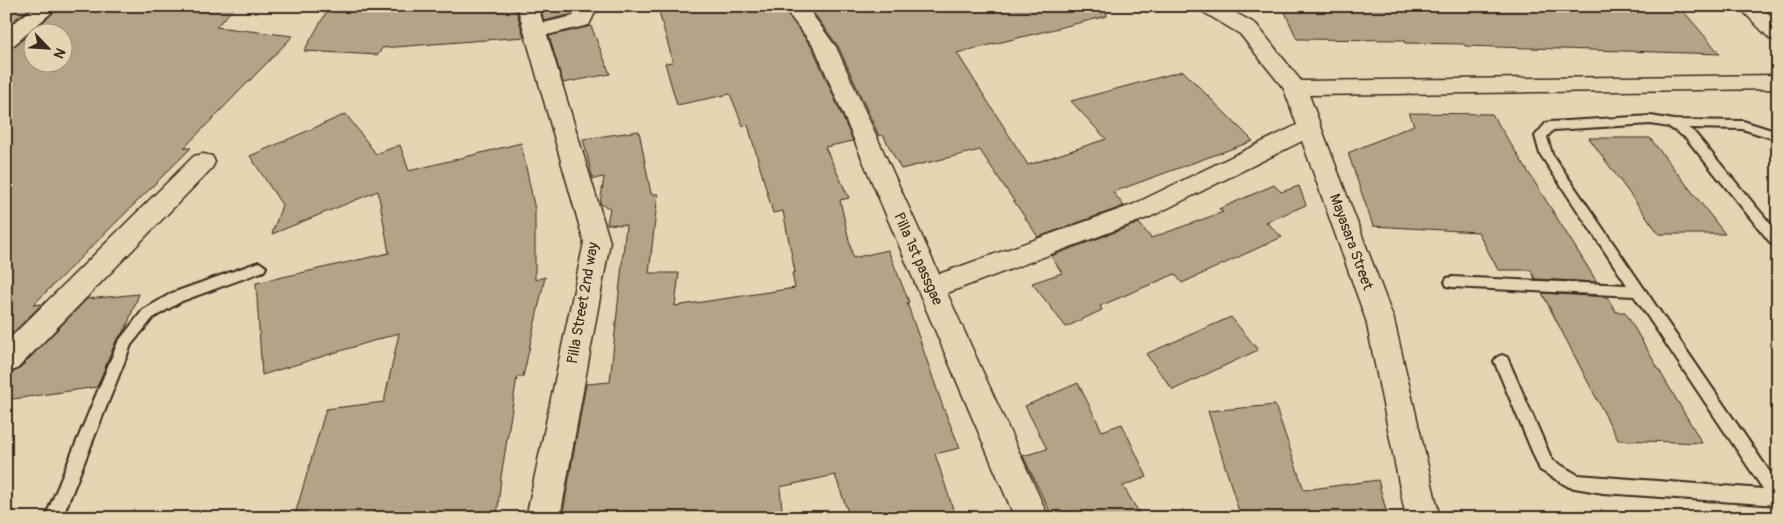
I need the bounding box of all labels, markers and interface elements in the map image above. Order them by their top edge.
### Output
north arrow [22,22,72,72]
text: N [50,45,69,61]
street label: Mayasara Street [1325,191,1378,294]
street label: Pilla 1st passgae [889,210,947,309]
street label: Pilla Street 2nd way [563,240,603,365]

